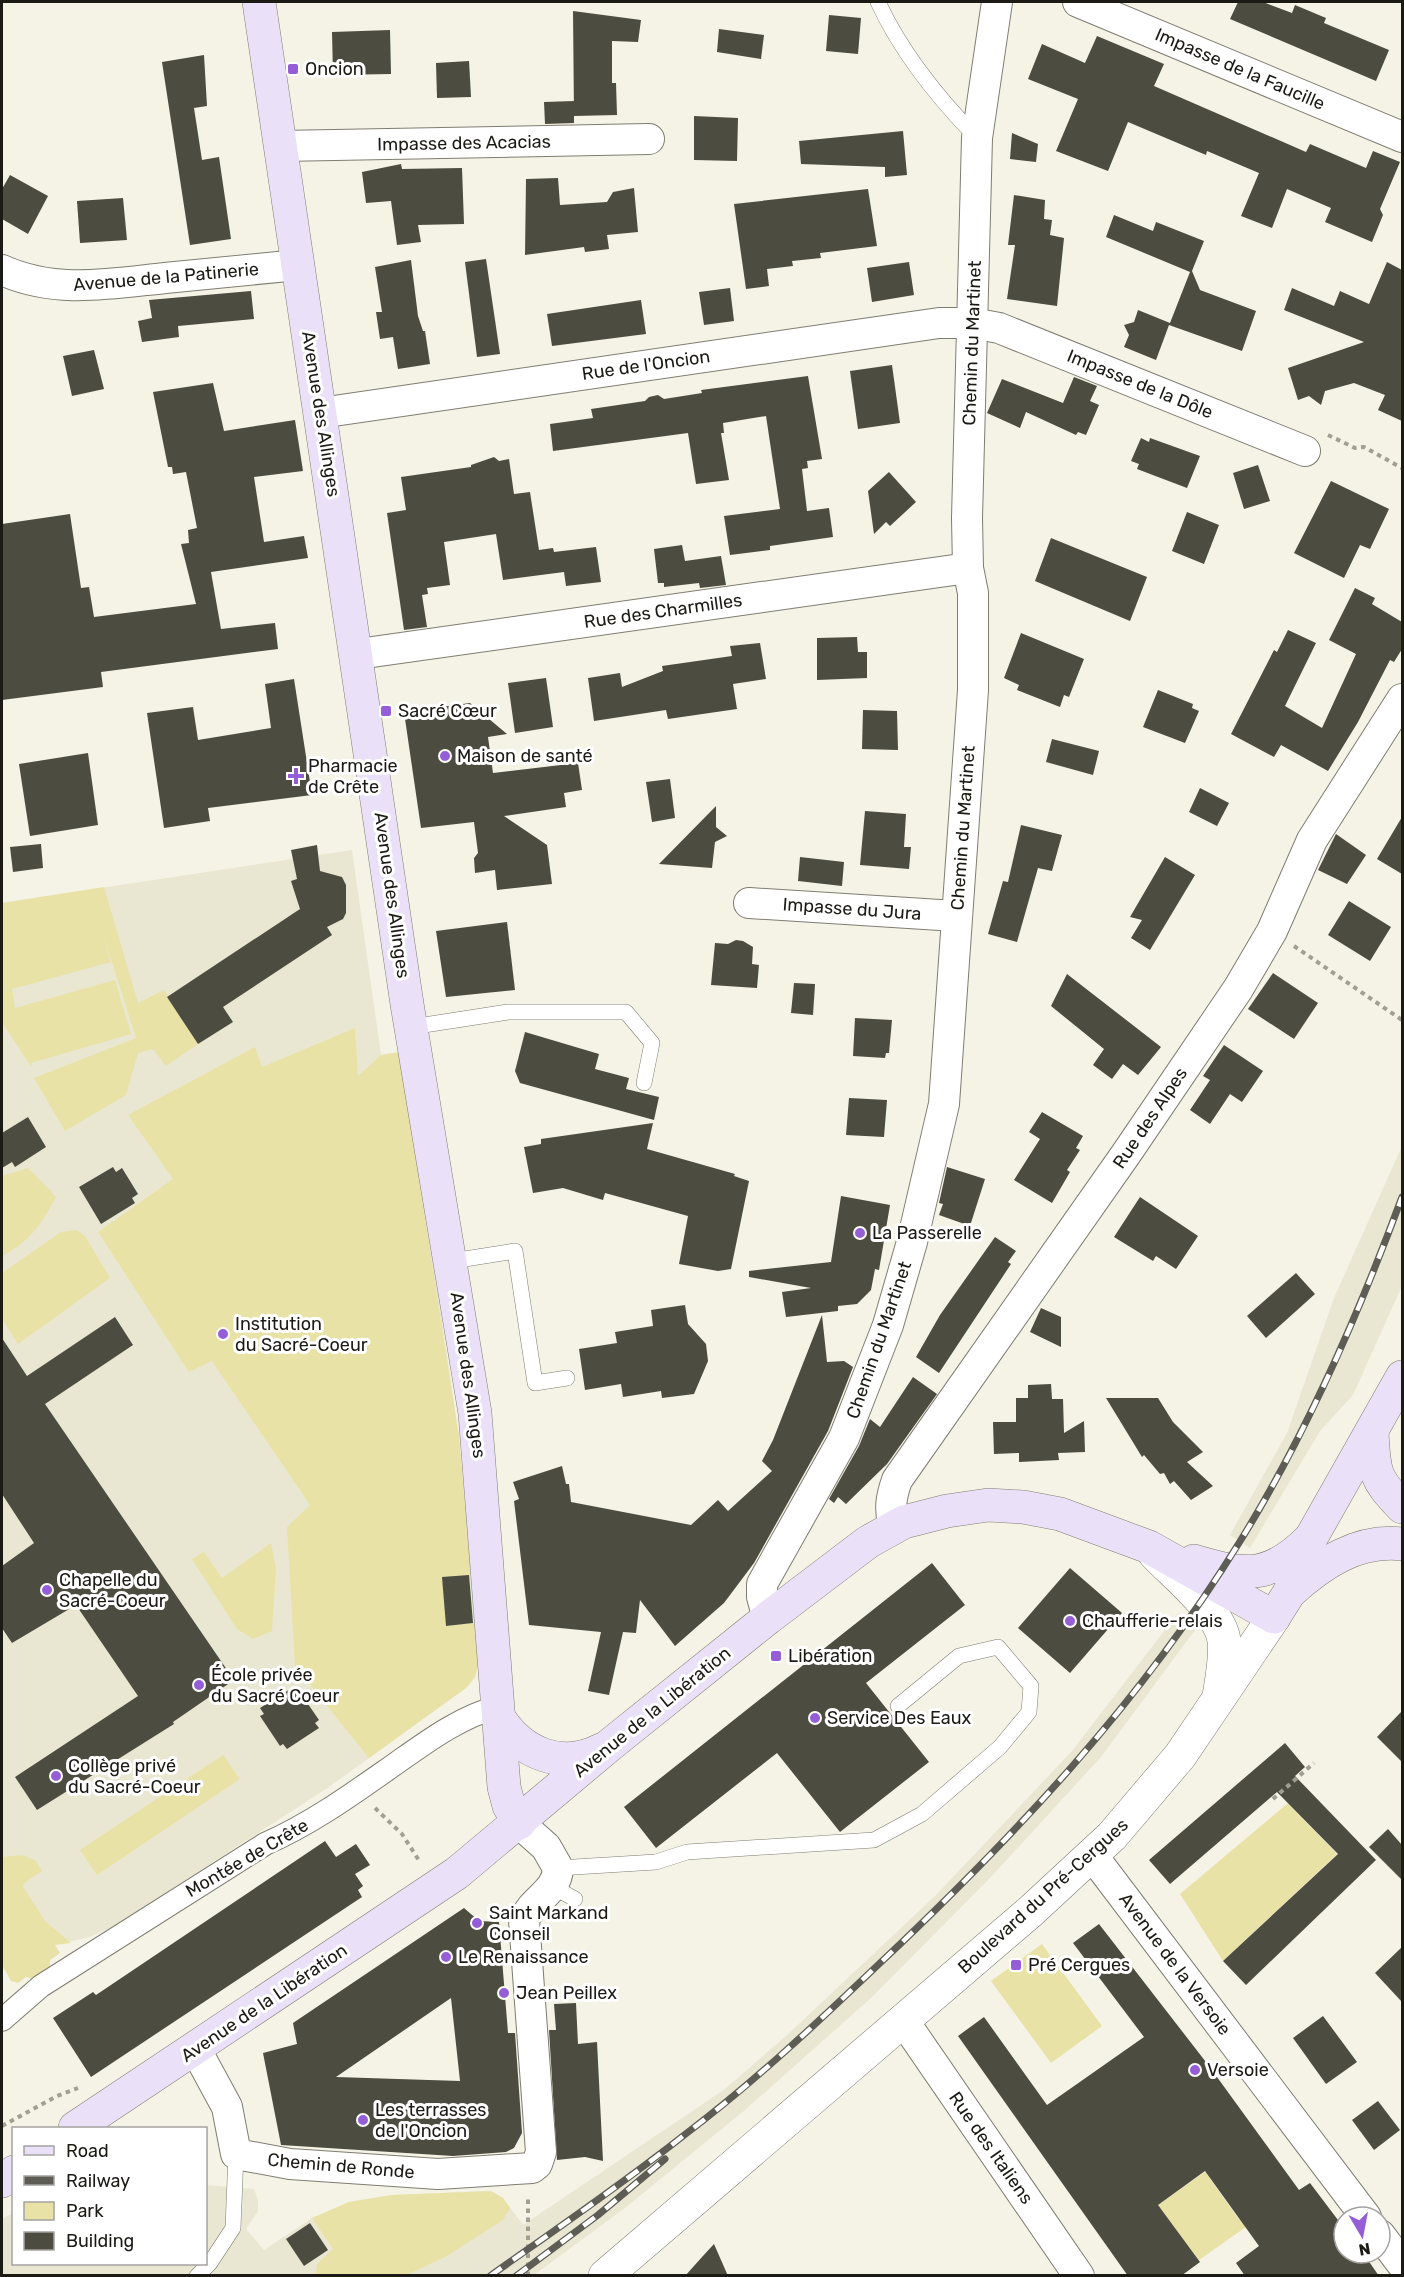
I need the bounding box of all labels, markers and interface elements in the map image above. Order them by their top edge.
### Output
street label: Impasse de la Faucille [1152,23,1328,115]
place label: Oncion [305,58,364,80]
marker: Oncion [286,62,300,76]
street label: Impasse des Acacias [377,130,551,156]
street label: Avenue de la Patinerie [72,258,260,296]
street label: Chemin du Martinet [958,260,986,426]
street label: Avenue des Allinges [297,330,345,498]
street label: Rue de l'Oncion [580,345,712,385]
street label: Impasse de la Dôle [1064,345,1216,423]
street label: Rue des Charmilles [582,589,744,633]
place label: Sacré Cœur [398,700,497,722]
marker: Sacré Cœur [379,704,393,718]
place label: Maison de santé [457,745,593,767]
street label: Chemin du Martinet [946,745,980,911]
marker: Maison de santé [438,749,452,763]
place label: Pharmacie de Crête [308,755,398,798]
marker: Pharmacie de Crête [289,769,303,783]
street label: Avenue des Allinges [369,811,415,979]
street label: Impasse du Jura [782,893,922,925]
street label: Rue des Alpes [1108,1063,1192,1173]
place label: La Passerelle [872,1222,982,1244]
marker: La Passerelle [853,1226,867,1240]
street label: Chemin du Martinet [842,1258,916,1422]
street label: Avenue des Allinges [445,1291,491,1459]
place label: Institution du Sacré-Coeur [235,1313,368,1356]
marker: Institution du Sacré-Coeur [216,1327,230,1341]
place label: Chapelle du Sacré-Coeur [59,1569,166,1612]
marker: Chapelle du Sacré-Coeur [40,1583,54,1597]
place label: Chaufferie-relais [1082,1610,1223,1632]
marker: Chaufferie-relais [1063,1614,1077,1628]
street label: Avenue de la Libération [569,1642,735,1782]
place label: Libération [788,1645,872,1667]
marker: Libération [769,1649,783,1663]
place label: École privée du Sacré Coeur [211,1664,339,1707]
marker: École privée du Sacré Coeur [192,1678,206,1692]
place label: Service Des Eaux [827,1707,972,1729]
marker: Service Des Eaux [808,1711,822,1725]
place label: Collège privé du Sacré-Coeur [68,1755,201,1798]
marker: Collège privé du Sacré-Coeur [49,1769,63,1783]
street label: Montée de Crête [182,1814,312,1902]
street label: Boulevard du Pré-Cergues [953,1814,1133,1978]
street label: Avenue de la Versoie [1114,1888,1236,2040]
place label: Saint Markand Conseil [489,1902,608,1945]
marker: Saint Markand Conseil [470,1916,484,1930]
street label: Avenue de la Libération [177,1939,351,2067]
place label: Le Renaissance [458,1946,589,1968]
marker: Le Renaissance [439,1950,453,1964]
place label: Pré Cergues [1028,1954,1130,1976]
marker: Pré Cergues [1009,1958,1023,1972]
place label: Jean Peillex [516,1982,617,2004]
marker: Jean Peillex [497,1986,511,2000]
place label: Versoie [1207,2059,1269,2081]
marker: Versoie [1188,2063,1202,2077]
street label: Rue des Italiens [944,2088,1038,2208]
place label: Les terrasses de l'Oncion [375,2099,486,2142]
marker: Les terrasses de l'Oncion [356,2113,370,2127]
legend [12,2127,207,2265]
text: Road [66,2140,109,2162]
street label: Chemin de Ronde [267,2149,415,2183]
text: Railway [66,2170,130,2192]
text: Park [66,2200,104,2222]
north arrow [1332,2205,1392,2265]
text: Building [66,2230,134,2252]
text: N [1357,2239,1372,2260]

